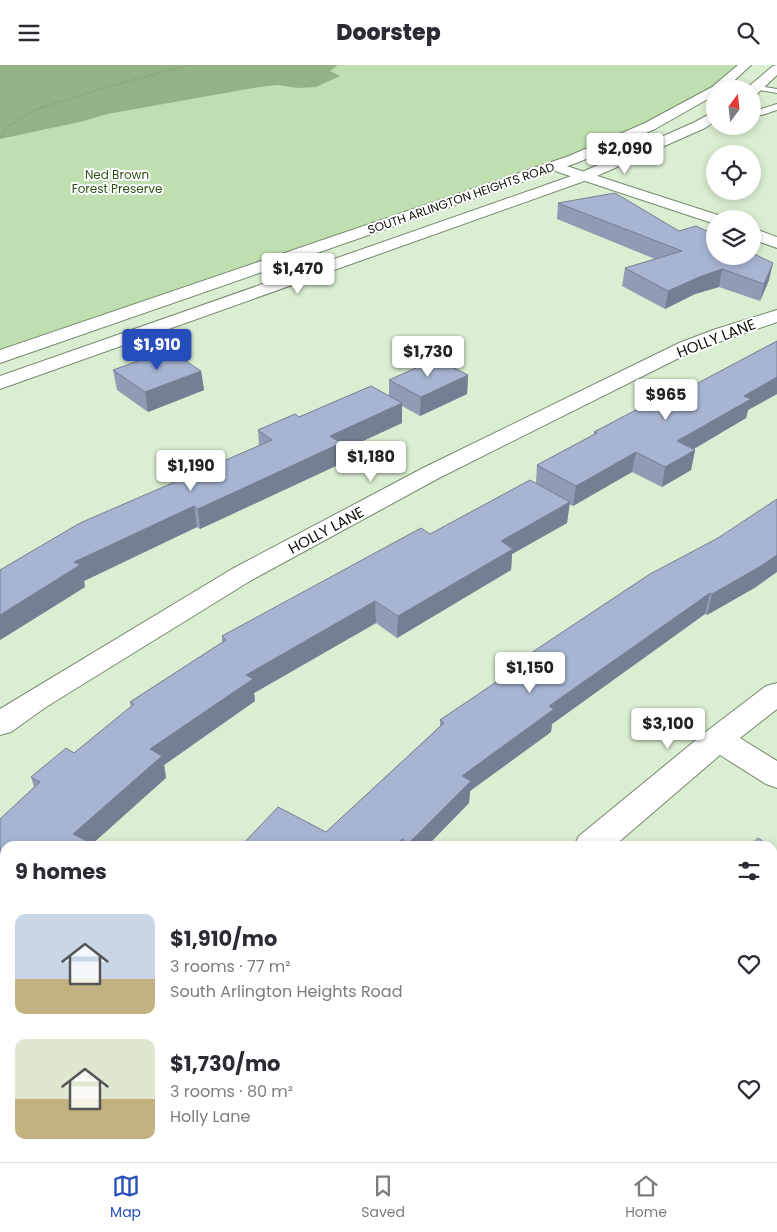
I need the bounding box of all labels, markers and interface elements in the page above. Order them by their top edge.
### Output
text: Doorstep [336,17,441,48]
icon: menu [15,19,43,47]
icon: search [734,19,762,47]
north arrow [706,80,761,135]
map controls [706,80,761,265]
pin: $2,090 [584,133,666,175]
text: $2,090 [598,137,652,160]
button: locate [706,145,761,200]
street label: SOUTH ARLINGTON HEIGHTS ROAD [365,158,557,238]
park label: Ned Brown Forest Preserve [72,166,162,197]
button: layers [706,210,761,265]
pin: $1,470 [257,253,339,295]
text: $1,470 [273,257,323,280]
street label: HOLLY LANE [674,313,758,363]
pin: $1,910 [116,329,198,371]
text: $1,910 [133,333,181,356]
pin: $1,730 [387,335,469,378]
text: $1,730 [403,340,453,363]
pin: $965 [636,379,696,421]
text: $965 [646,383,686,406]
pin: $1,180 [330,441,412,483]
text: $1,180 [347,445,395,468]
pin: $1,190 [150,449,232,492]
text: $1,190 [167,454,215,477]
street label: HOLLY LANE [285,501,367,559]
pin: $1,150 [489,651,571,694]
text: $1,150 [506,656,554,679]
pin: $3,100 [627,707,709,750]
text: $3,100 [642,712,694,735]
text: 9 homes [15,857,107,886]
icon: filters [735,857,763,885]
text: $1,910/mo [170,924,277,953]
icon: home [55,934,115,994]
icon: heart [735,950,763,978]
text: 3 rooms · 77 m² [170,955,290,978]
text: South Arlington Heights Road [170,980,403,1003]
text: $1,730/mo [170,1049,281,1078]
icon: home [55,1059,115,1119]
icon: heart [735,1075,763,1103]
text: 3 rooms · 80 m² [170,1080,293,1103]
text: Holly Lane [170,1105,250,1128]
tab: Map [110,1172,141,1223]
tab: Saved [361,1172,405,1223]
tab: Home [625,1172,667,1223]

